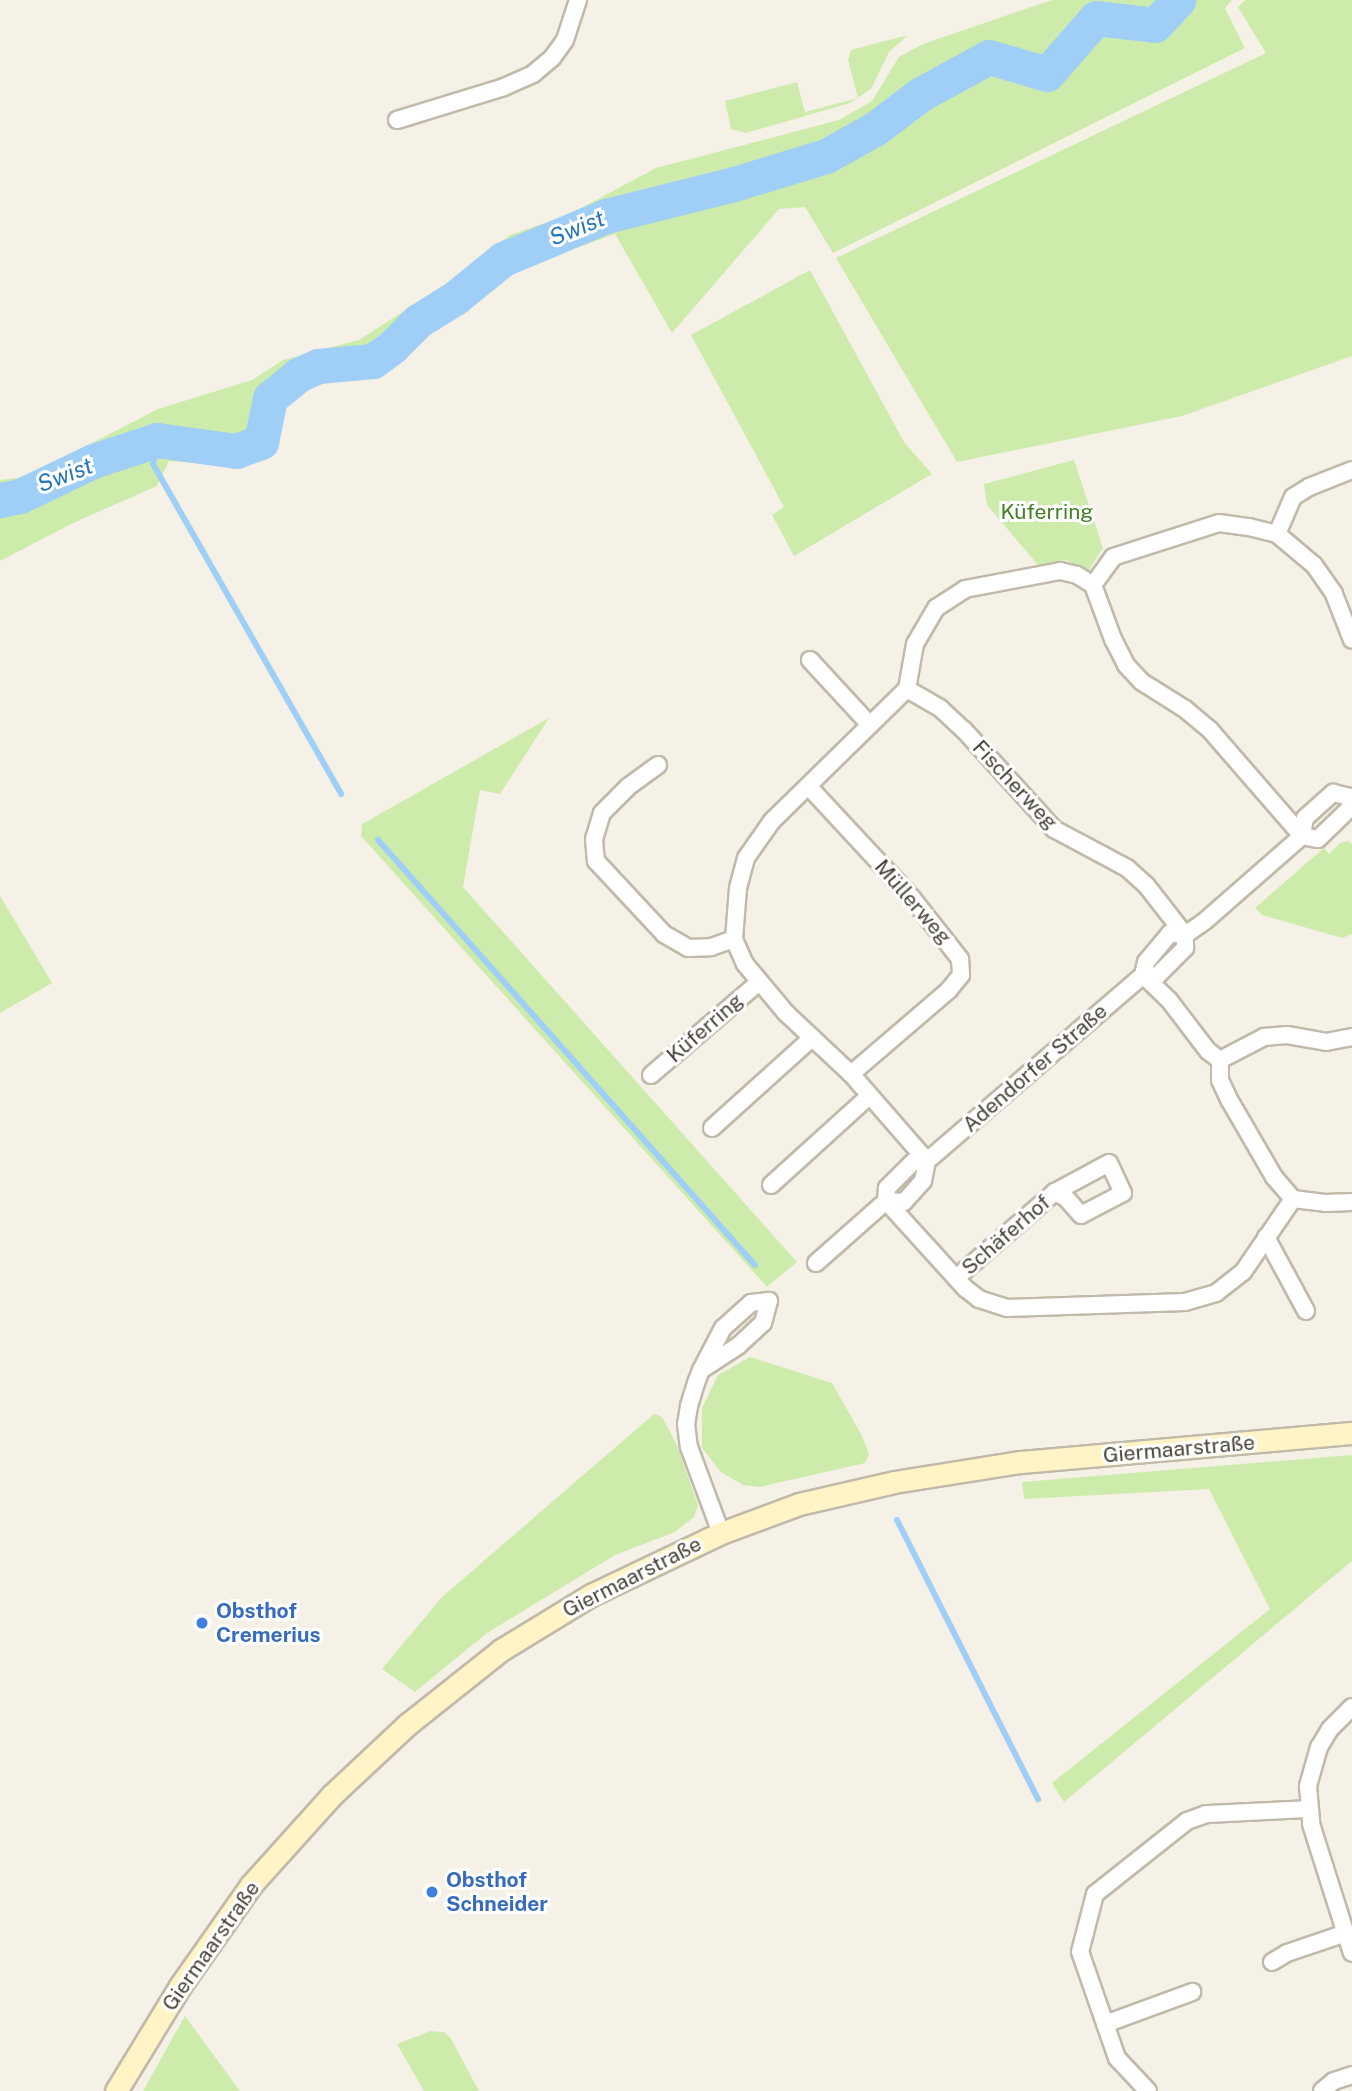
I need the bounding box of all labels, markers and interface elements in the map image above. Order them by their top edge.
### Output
water label: Swist [545,204,609,252]
water label: Swist [33,452,97,498]
park label: Küferring [1001,499,1093,525]
street label: Fischerweg [967,735,1063,835]
street label: Müllerweg [869,854,957,950]
street label: Küferring [662,988,748,1068]
street label: Adendorfer Straße [958,998,1112,1138]
street label: Schäferhof [957,1190,1055,1280]
street label: Giermaarstraße [1102,1430,1256,1468]
street label: Giermaarstraße [558,1531,706,1623]
place label: Obsthof Cremerius [216,1598,321,1648]
marker: Obsthof Cremerius [194,1615,210,1631]
place label: Obsthof Schneider [446,1867,548,1917]
street label: Giermaarstraße [157,1876,265,2016]
marker: Obsthof Schneider [424,1884,440,1900]

